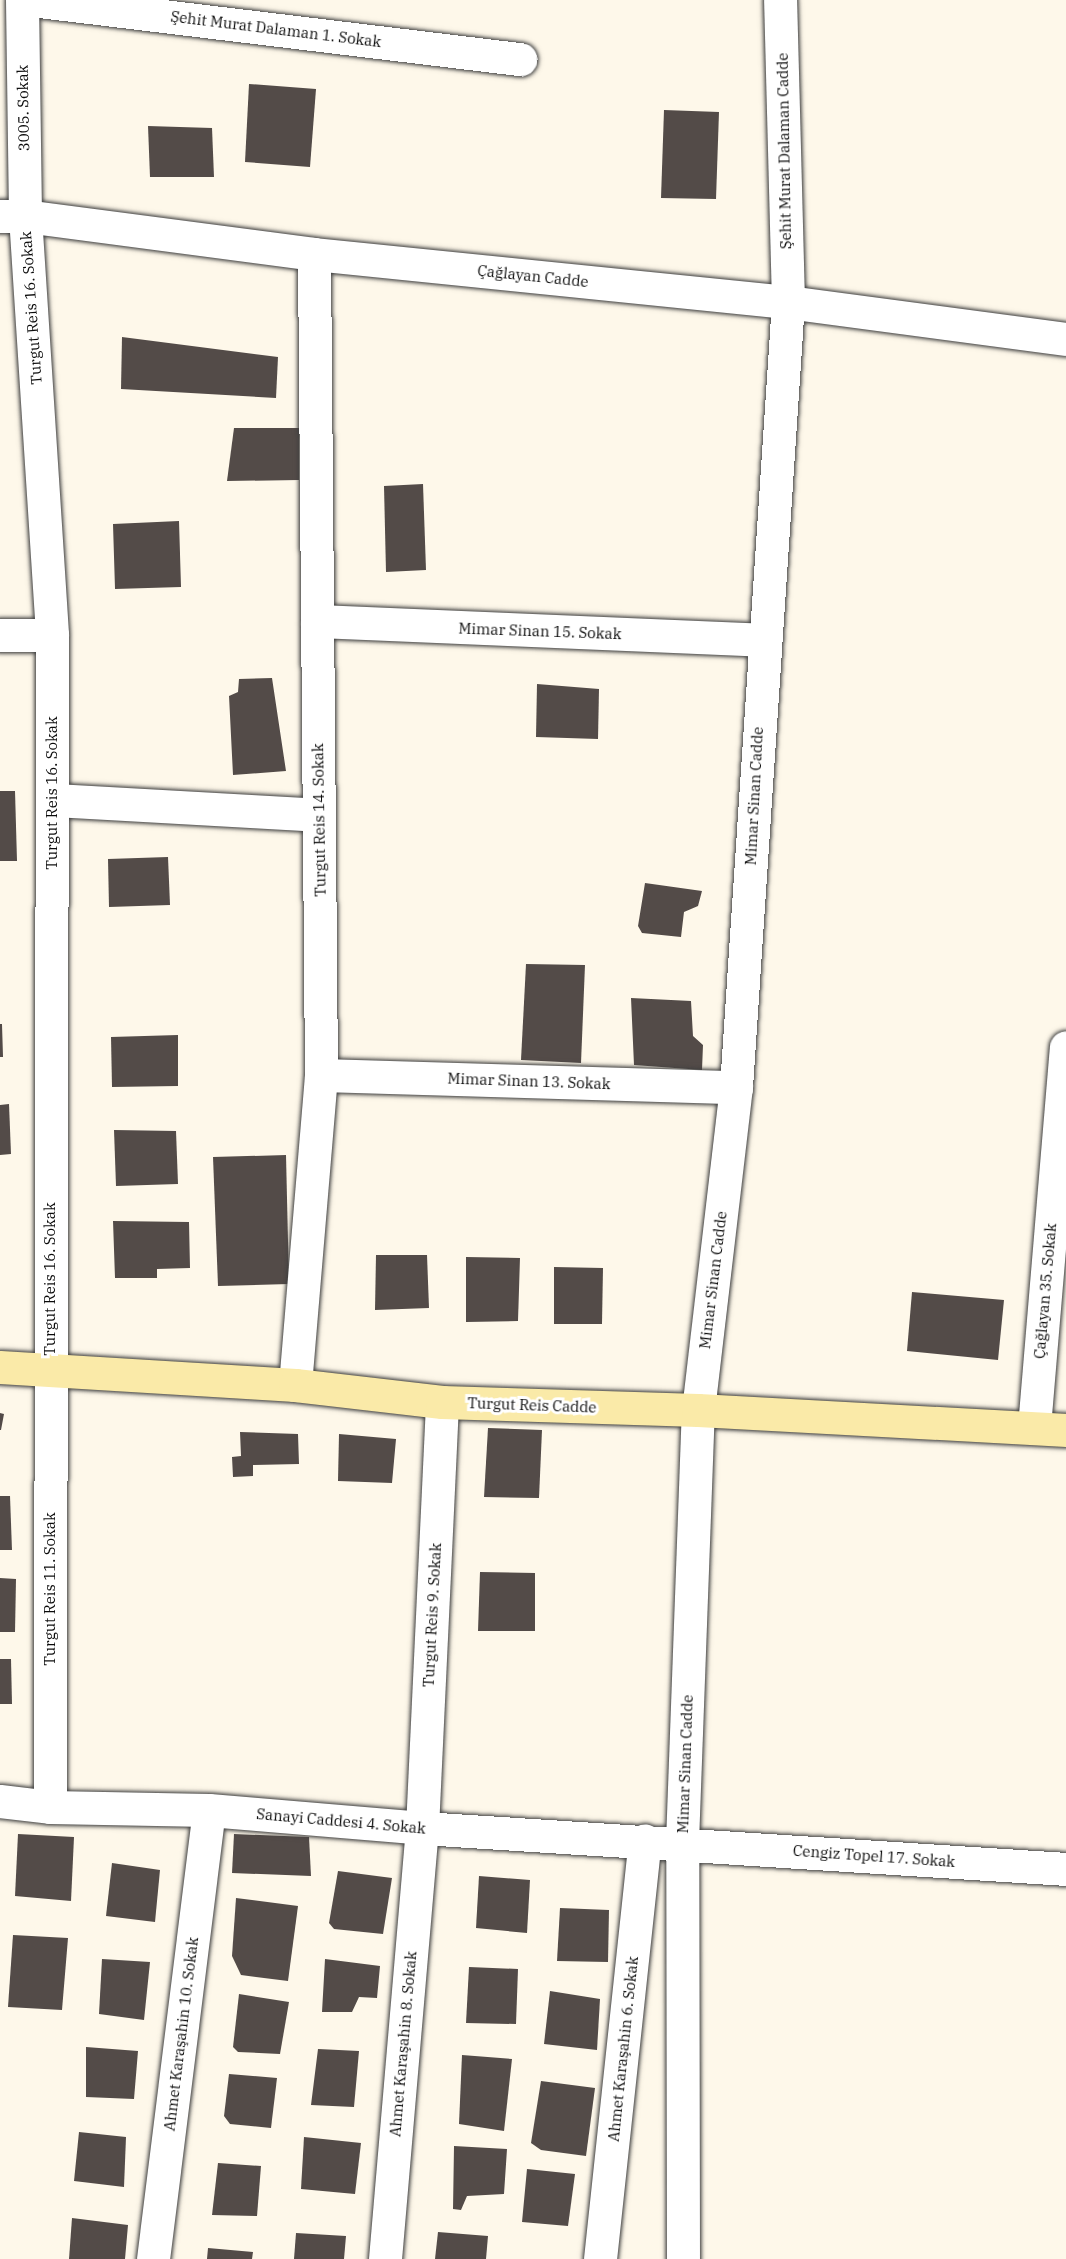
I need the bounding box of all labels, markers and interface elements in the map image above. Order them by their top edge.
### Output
street label: Şehit Murat Dalaman 1. Sokak [170,7,382,51]
street label: Şehit Murat Dalaman Cadde [773,53,795,249]
street label: 3005. Sokak [13,65,33,151]
street label: Turgut Reis 16. Sokak [17,231,45,385]
street label: Çağlayan Cadde [477,261,589,291]
street label: Mimar Sinan 15. Sokak [458,619,622,643]
street label: Turgut Reis 16. Sokak [43,716,61,870]
street label: Mimar Sinan Cadde [741,726,767,866]
street label: Turgut Reis 14. Sokak [309,743,329,897]
street label: Mimar Sinan 13. Sokak [447,1069,611,1093]
street label: Turgut Reis 16. Sokak [41,1202,59,1356]
street label: Mimar Sinan Cadde [696,1210,730,1350]
street label: Çağlayan 35. Sokak [1030,1222,1060,1360]
street label: Turgut Reis Cadde [467,1394,597,1416]
street label: Turgut Reis 11. Sokak [41,1512,59,1666]
street label: Turgut Reis 9. Sokak [419,1542,445,1688]
street label: Mimar Sinan Cadde [674,1694,696,1834]
street label: Sanayi Caddesi 4. Sokak [256,1805,426,1837]
street label: Cengiz Topel 17. Sokak [792,1841,956,1871]
street label: Ahmet Karaşahin 10. Sokak [160,1936,202,2132]
street label: Ahmet Karaşahin 8. Sokak [386,1950,420,2138]
street label: Ahmet Karaşahin 6. Sokak [604,1955,642,2143]

